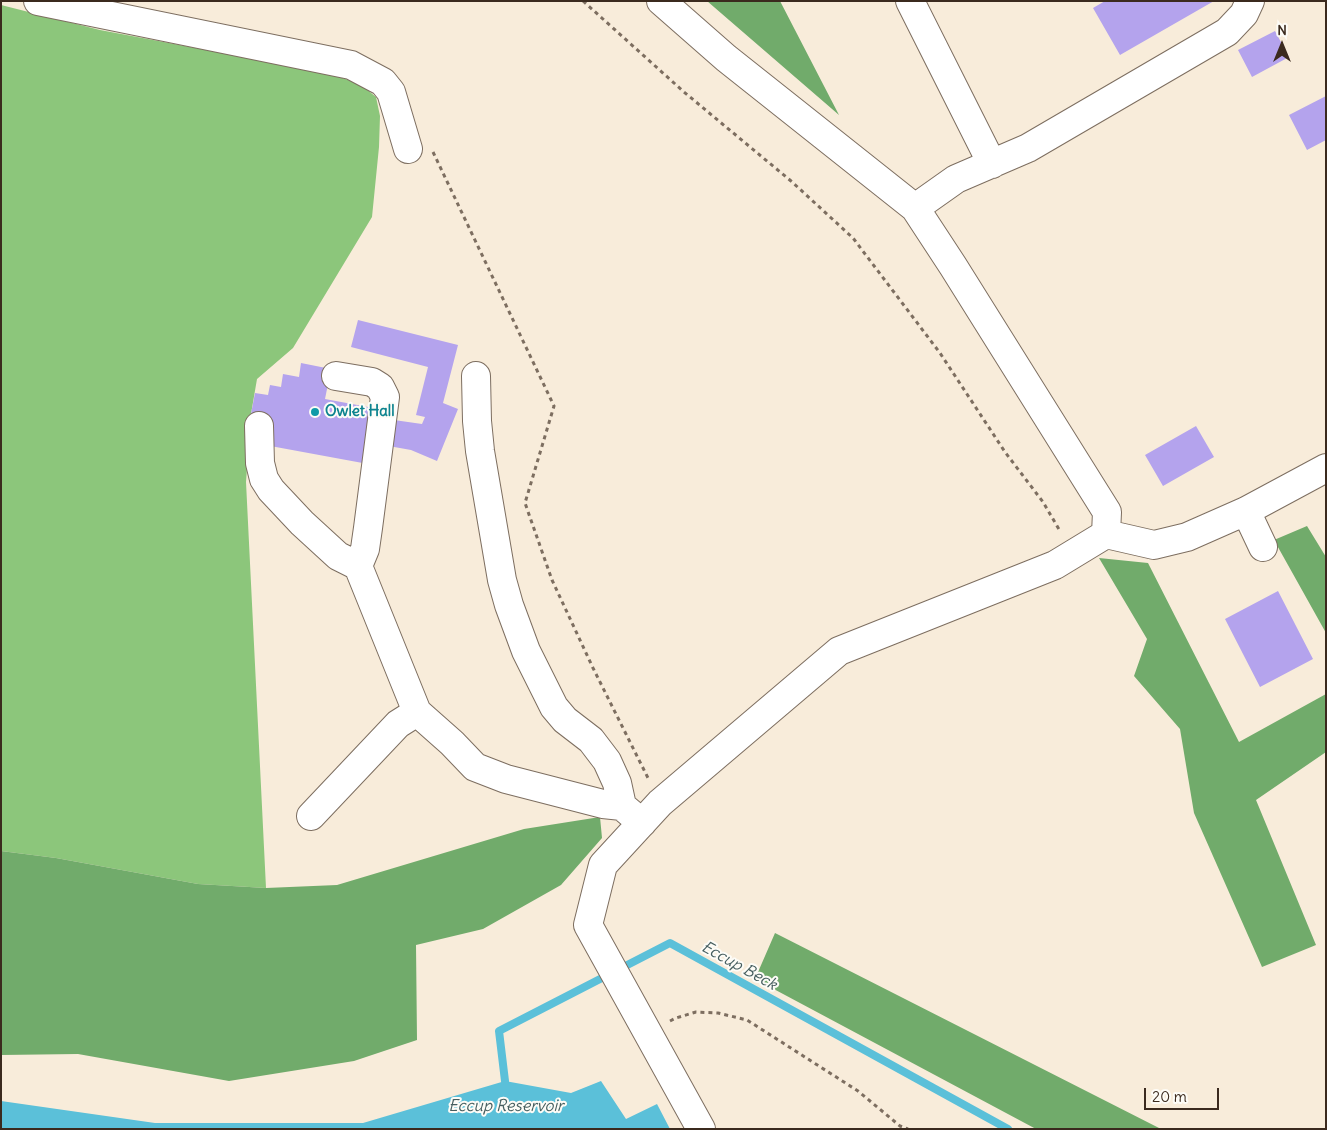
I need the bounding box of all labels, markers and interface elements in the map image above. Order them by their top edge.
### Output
north arrow [1257,20,1307,70]
text: N [1277,21,1287,39]
place label: Owlet Hall [325,403,395,421]
marker: Owlet Hall [309,406,321,418]
water label: Eccup Beck [698,937,780,995]
scale bar [1147,1078,1222,1110]
text: 20 m [1152,1087,1187,1106]
water label: Eccup Reservoir [448,1096,564,1116]

